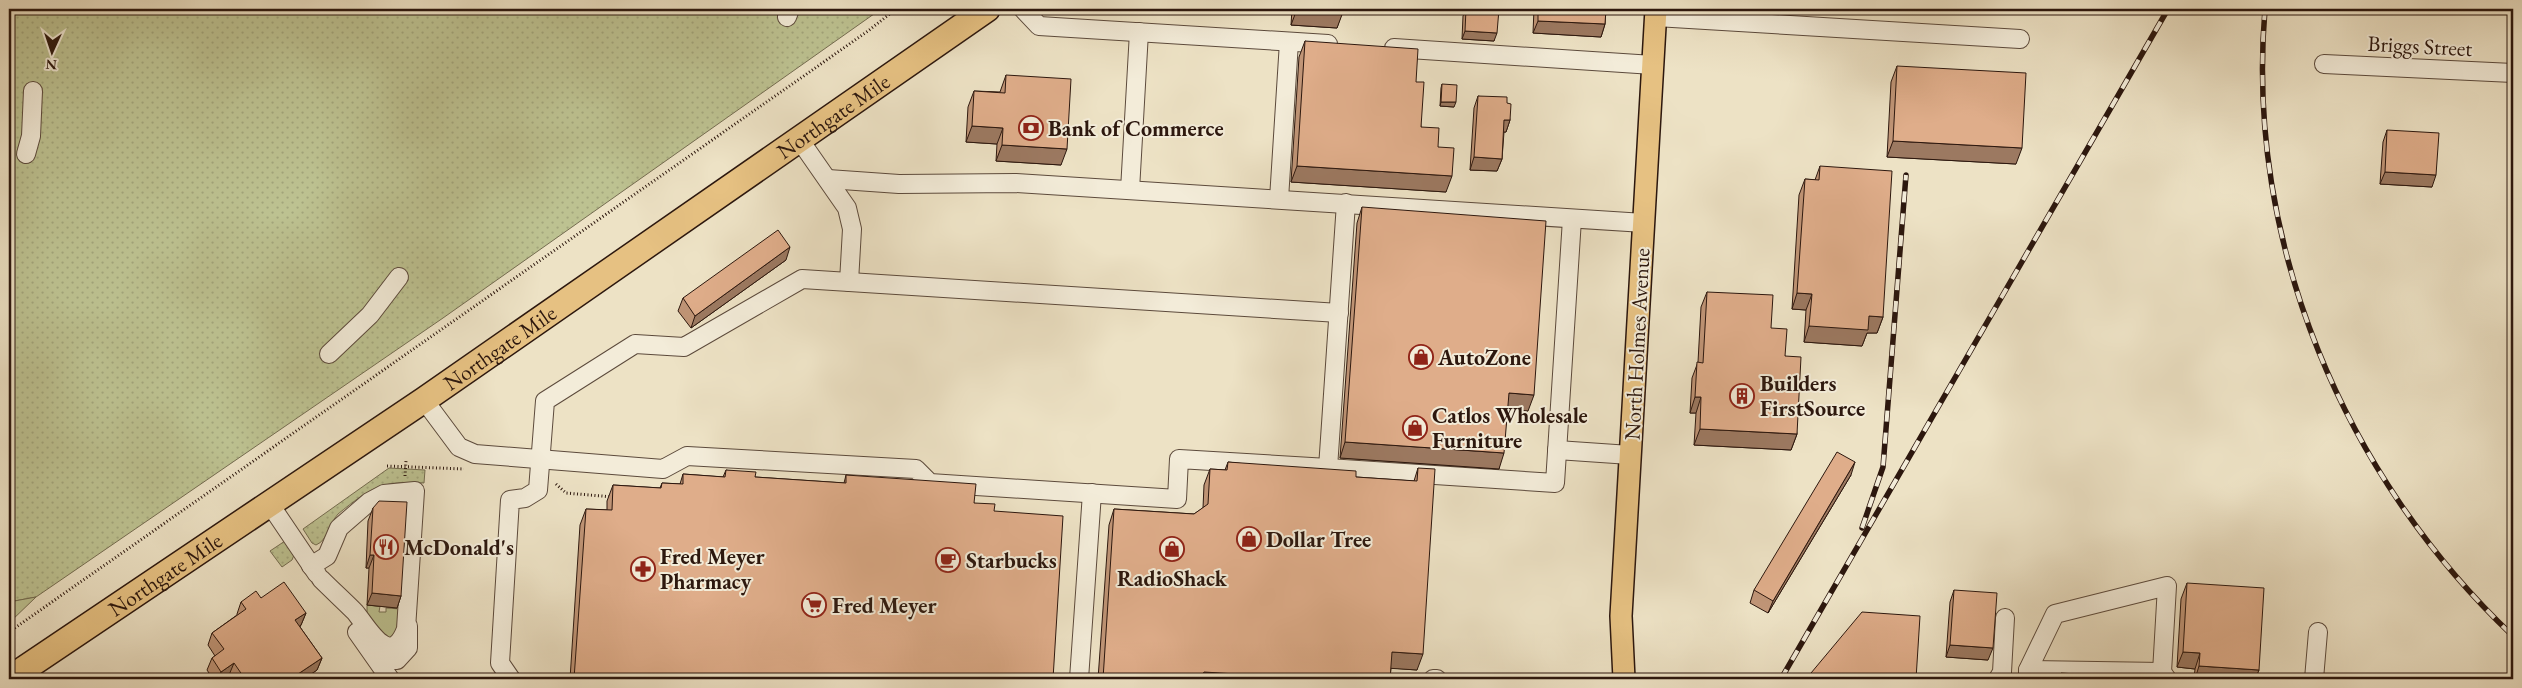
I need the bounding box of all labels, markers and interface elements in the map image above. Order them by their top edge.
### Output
north arrow [28,28,78,78]
street label: Briggs Street [2367,29,2473,63]
text: N [45,56,57,74]
street label: Northgate Mile [771,66,896,165]
place label: Bank of Commerce [1048,114,1224,143]
bank icon: Bank of Commerce [1018,115,1044,141]
street label: North Holmes Avenue [1617,247,1657,441]
street label: Northgate Mile [437,298,562,397]
place label: AutoZone [1437,343,1531,372]
shop icon: AutoZone [1408,344,1434,370]
place label: Builders FirstSource [1760,369,1865,423]
building icon: Builders FirstSource [1729,383,1755,409]
place label: Catlos Wholesale Furniture [1432,401,1588,455]
shop icon: Catlos Wholesale Furniture [1402,415,1428,441]
street label: Northgate Mile [102,525,228,623]
place label: Dollar Tree [1266,525,1371,554]
shop icon: Dollar Tree [1236,526,1262,552]
place label: McDonald's [404,533,514,562]
restaurant icon: McDonald's [373,534,399,560]
shop icon: RadioShack [1159,536,1185,562]
place label: Fred Meyer Pharmacy [660,542,765,596]
place label: Starbucks [966,546,1057,575]
cafe icon: Starbucks [935,547,961,573]
pharmacy icon: Fred Meyer Pharmacy [630,556,656,582]
place label: RadioShack [1117,564,1228,593]
place label: Fred Meyer [832,591,937,620]
supermarket icon: Fred Meyer [801,592,827,618]

